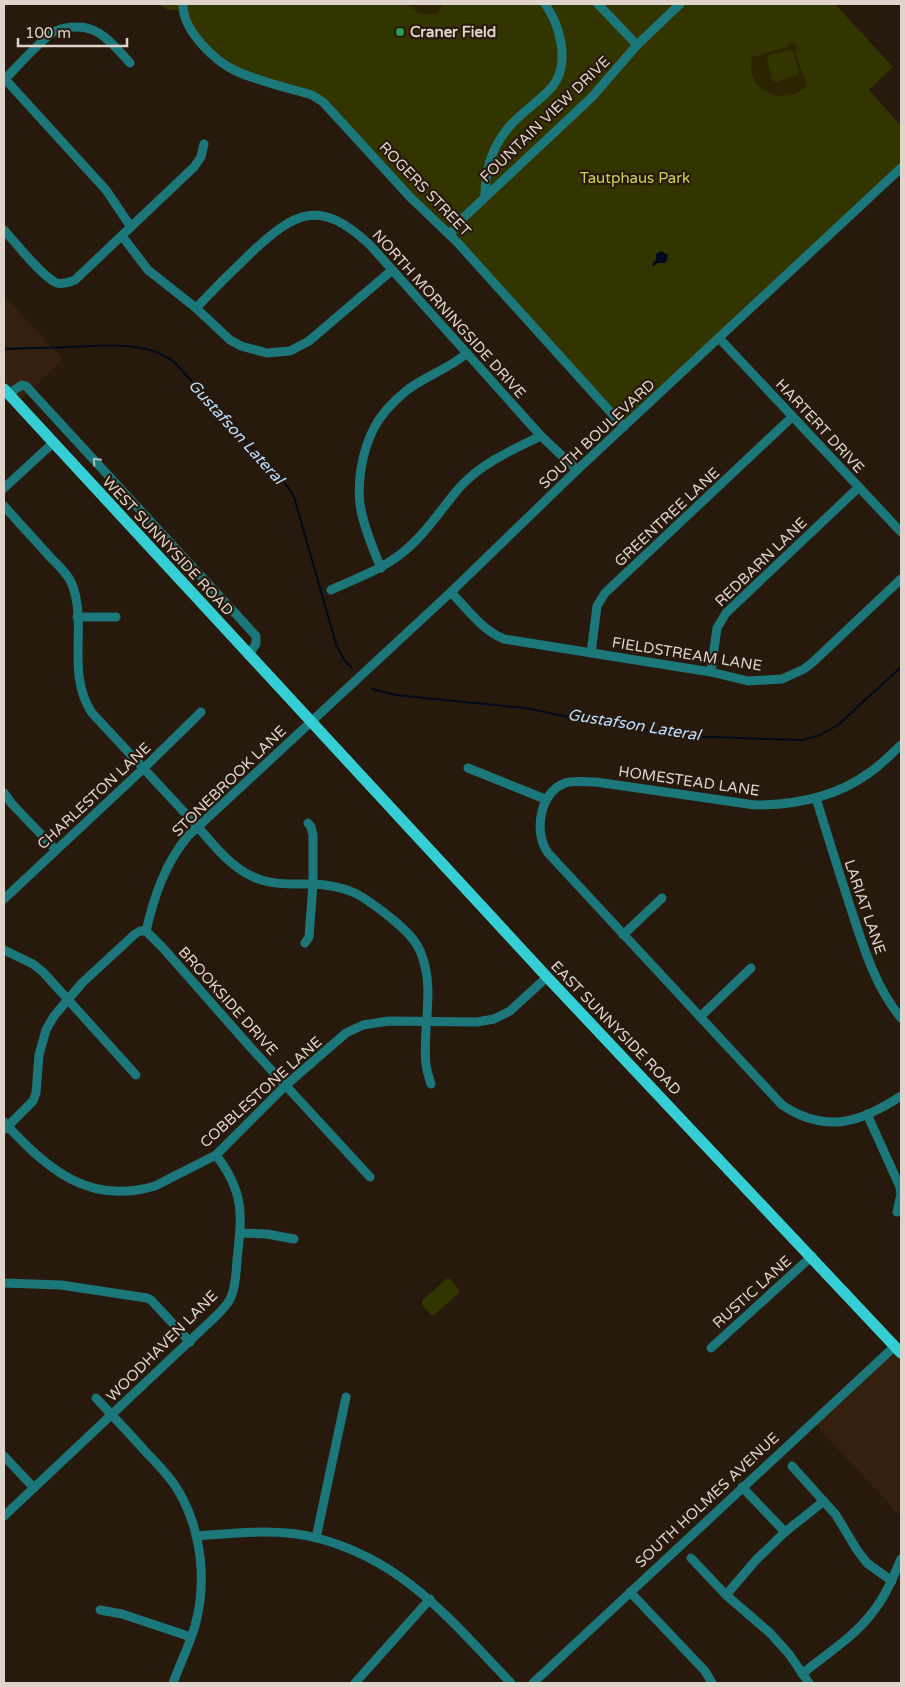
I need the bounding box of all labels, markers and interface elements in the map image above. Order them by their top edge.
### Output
scale bar [18,15,126,47]
place label: Craner Field [410,23,496,41]
text: 100 m [25,24,71,42]
marker: Craner Field [394,26,406,38]
street label: FOUNTAIN VIEW DRIVE [476,52,614,186]
street label: ROGERS STREET [375,138,475,240]
park label: Tautphaus Park [580,169,690,187]
street label: NORTH MORNINGSIDE DRIVE [368,226,530,402]
street label: HARTERT DRIVE [772,375,868,477]
water label: Gustafson Lateral [184,376,290,490]
street label: SOUTH BOULEVARD [535,376,659,492]
one-way arrow [93,458,102,467]
street label: GREENTREE LANE [611,464,723,570]
street label: WEST SUNNYSIDE ROAD [99,473,237,619]
street label: REDBARN LANE [711,514,811,610]
street label: FIELDSTREAM LANE [611,633,763,675]
water label: Gustafson Lateral [566,705,704,746]
street label: STONEBROOK LANE [168,722,290,840]
street label: CHARLESTON LANE [34,739,154,853]
street label: HOMESTEAD LANE [617,762,761,800]
street label: LARIAT LANE [840,857,890,957]
street label: BROOKSIDE DRIVE [174,943,282,1059]
street label: EAST SUNNYSIDE ROAD [547,957,685,1099]
street label: COBBLESTONE LANE [196,1033,326,1151]
street label: RUSTIC LANE [709,1252,795,1332]
street label: WOODHAVEN LANE [103,1287,221,1405]
street label: SOUTH HOLMES AVENUE [631,1429,783,1571]

